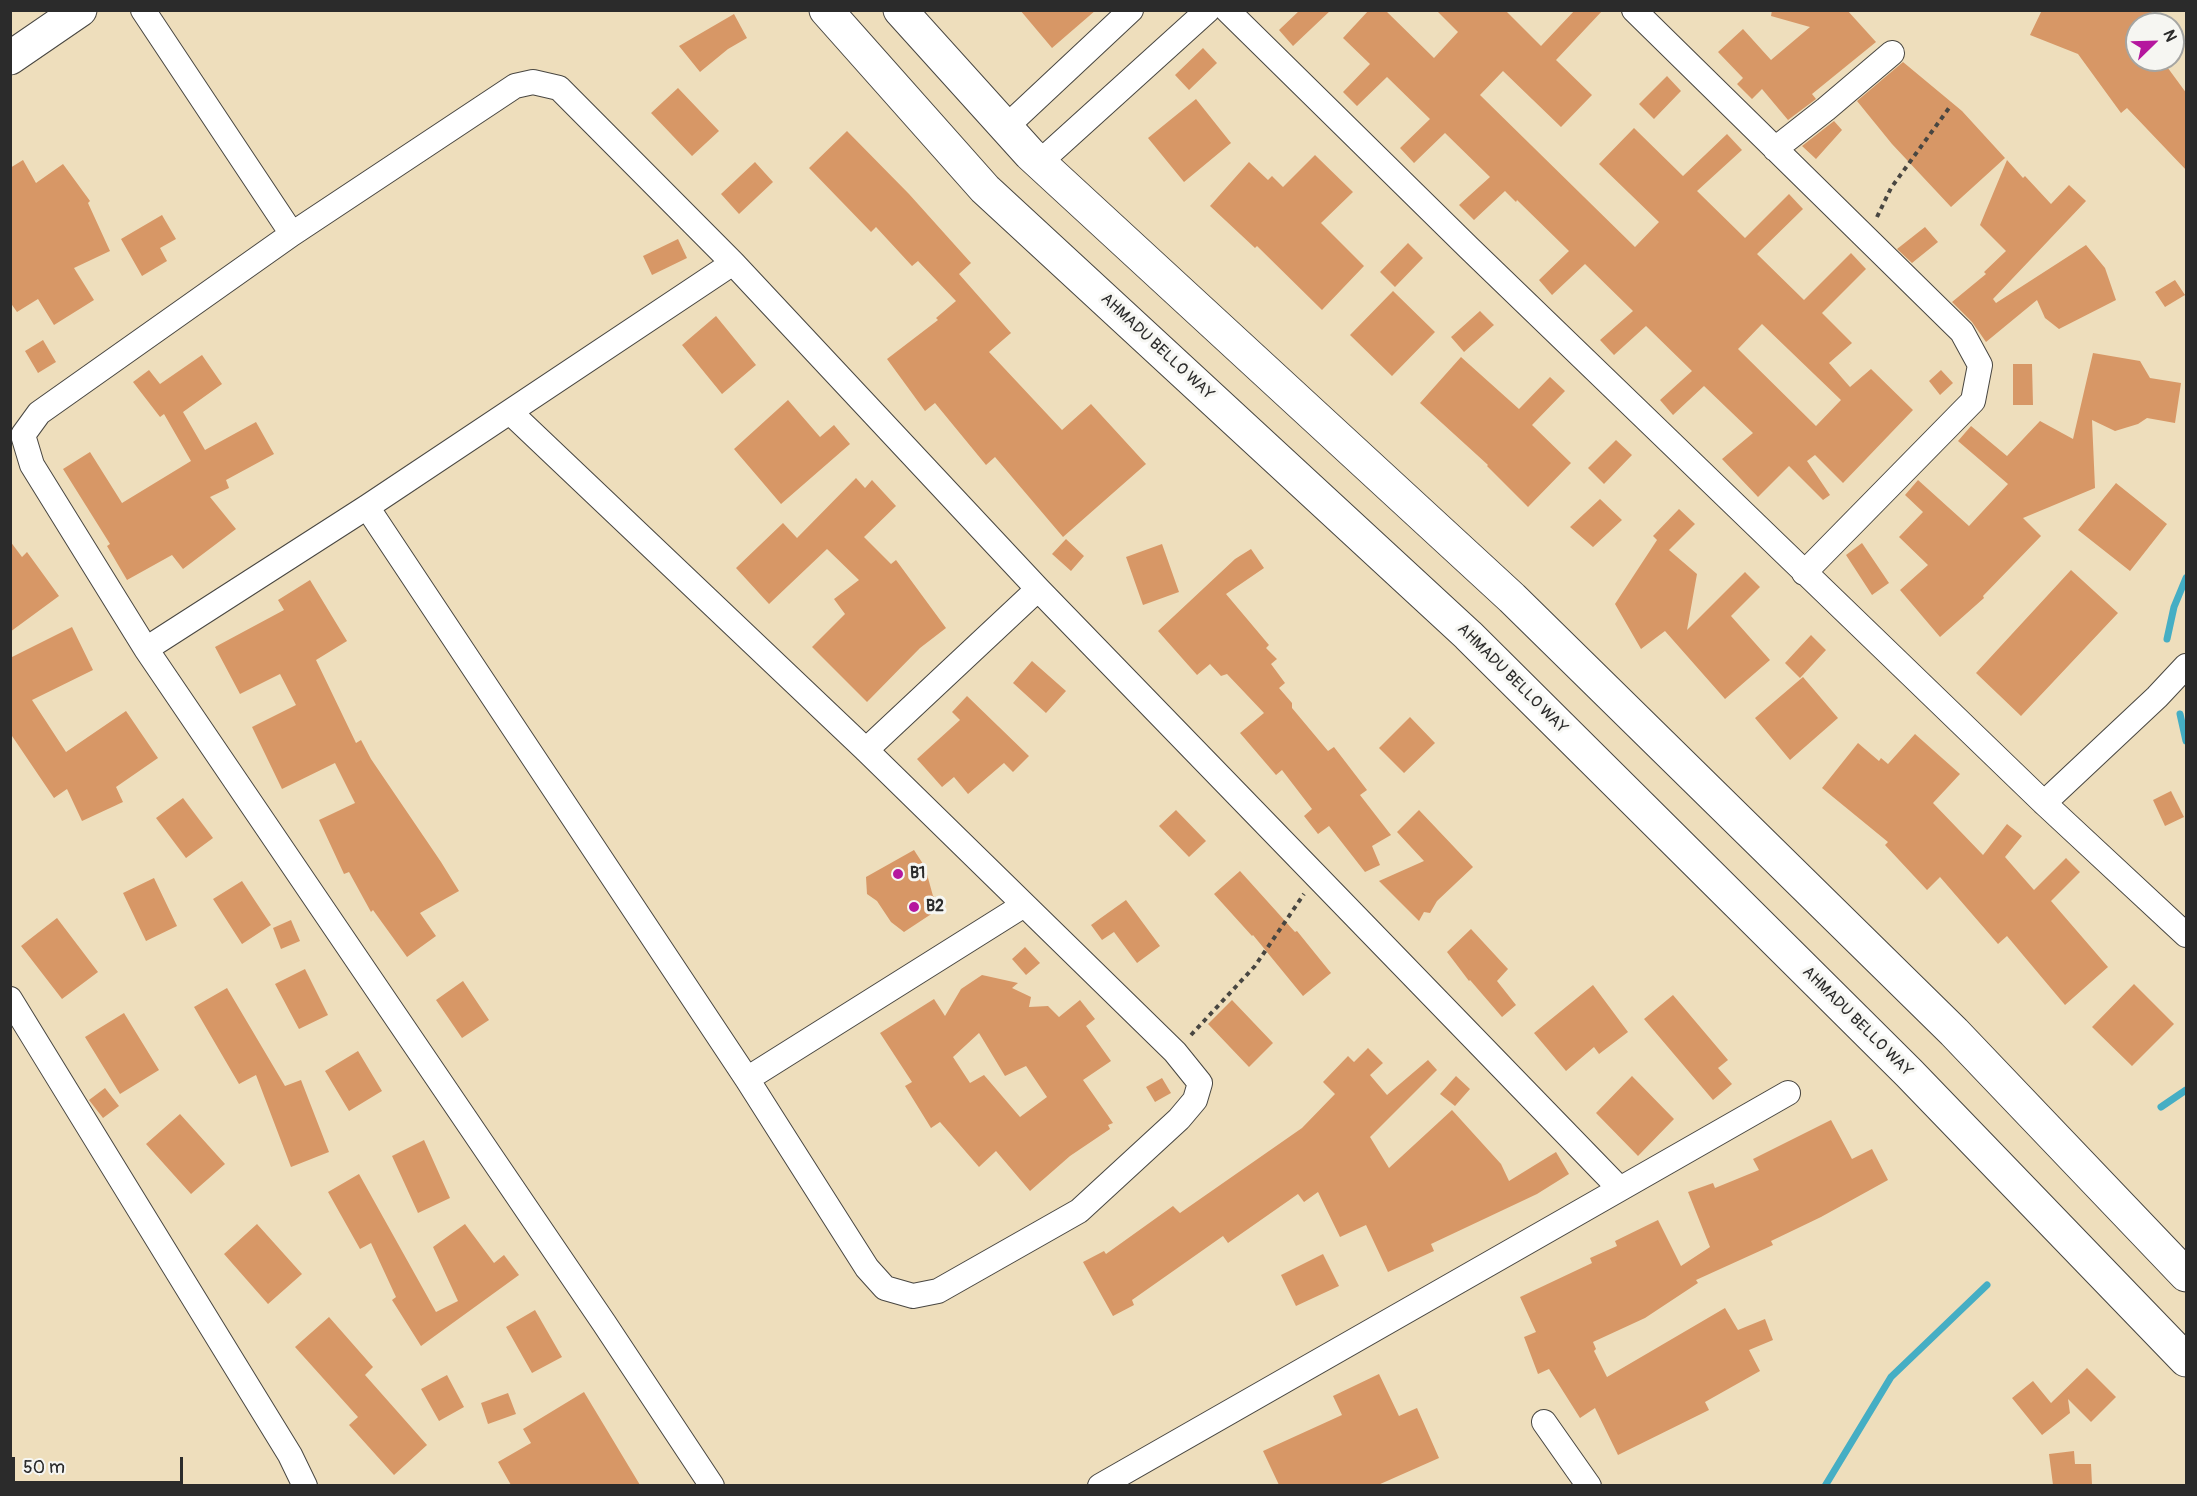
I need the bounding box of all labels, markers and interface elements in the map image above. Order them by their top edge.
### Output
north arrow [2125,12,2185,72]
text: N [2158,27,2181,45]
street label: AHMADU BELLO WAY [1096,290,1218,404]
street label: AHMADU BELLO WAY [1453,620,1571,738]
place label: B1 [910,864,925,884]
marker: B1 [891,867,905,881]
place label: B2 [926,897,944,917]
marker: B2 [907,900,921,914]
street label: AHMADU BELLO WAY [1798,963,1916,1081]
scale bar [15,1445,186,1483]
text: 50 m [23,1456,65,1479]

